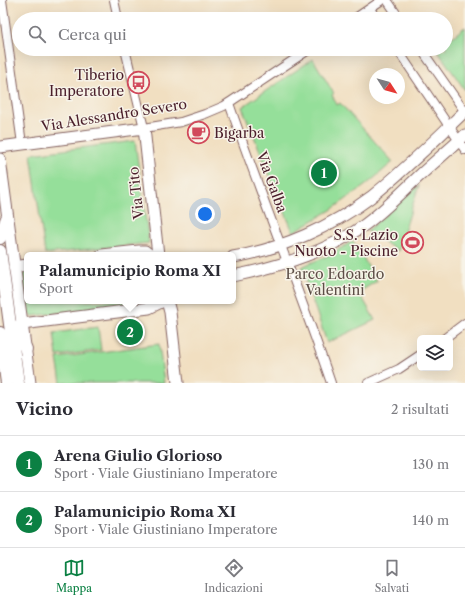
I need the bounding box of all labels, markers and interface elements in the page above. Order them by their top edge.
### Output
search box [12,12,453,56]
icon: search [26,23,48,45]
text: Cerca qui [58,25,127,44]
place label: Tiberio Imperatore [49,66,124,100]
north arrow [369,68,405,104]
bus stop icon: Tiberio Imperatore [126,70,152,96]
street label: Via Alessandro Severo [39,95,188,136]
cafe icon: Bigarba [185,120,211,146]
place label: Bigarba [214,124,265,142]
street label: Via Galba [252,148,292,216]
pin: 1 [311,158,337,188]
street label: Via Tito [124,166,148,221]
your location [195,204,215,224]
place label: S.S. Lazio Nuoto - Piscine [294,226,398,260]
sports icon: S.S. Lazio Nuoto - Piscine [400,230,426,256]
popup [24,252,236,304]
text: Palamunicipio Roma XI [39,261,221,280]
park label: Parco Edoardo Valentini [286,265,384,299]
text: Sport [39,280,73,296]
pin: 2 [117,317,143,347]
map controls [417,335,453,371]
button: layers [417,335,453,371]
text: Vicino [16,399,73,419]
text: 2 risultati [391,401,449,417]
text: Arena Giulio Glorioso [54,446,222,465]
text: 1 [26,456,32,472]
text: 130 m [413,456,449,472]
text: Sport · Viale Giustiniano Imperatore [54,465,277,481]
text: Palamunicipio Roma XI [54,502,236,521]
text: 2 [25,512,33,528]
text: 140 m [412,512,449,528]
text: Sport · Viale Giustiniano Imperatore [54,521,277,537]
tab: Mappa [56,557,92,595]
tab: Indicazioni [204,557,263,595]
tab: Salvati [375,557,409,595]

